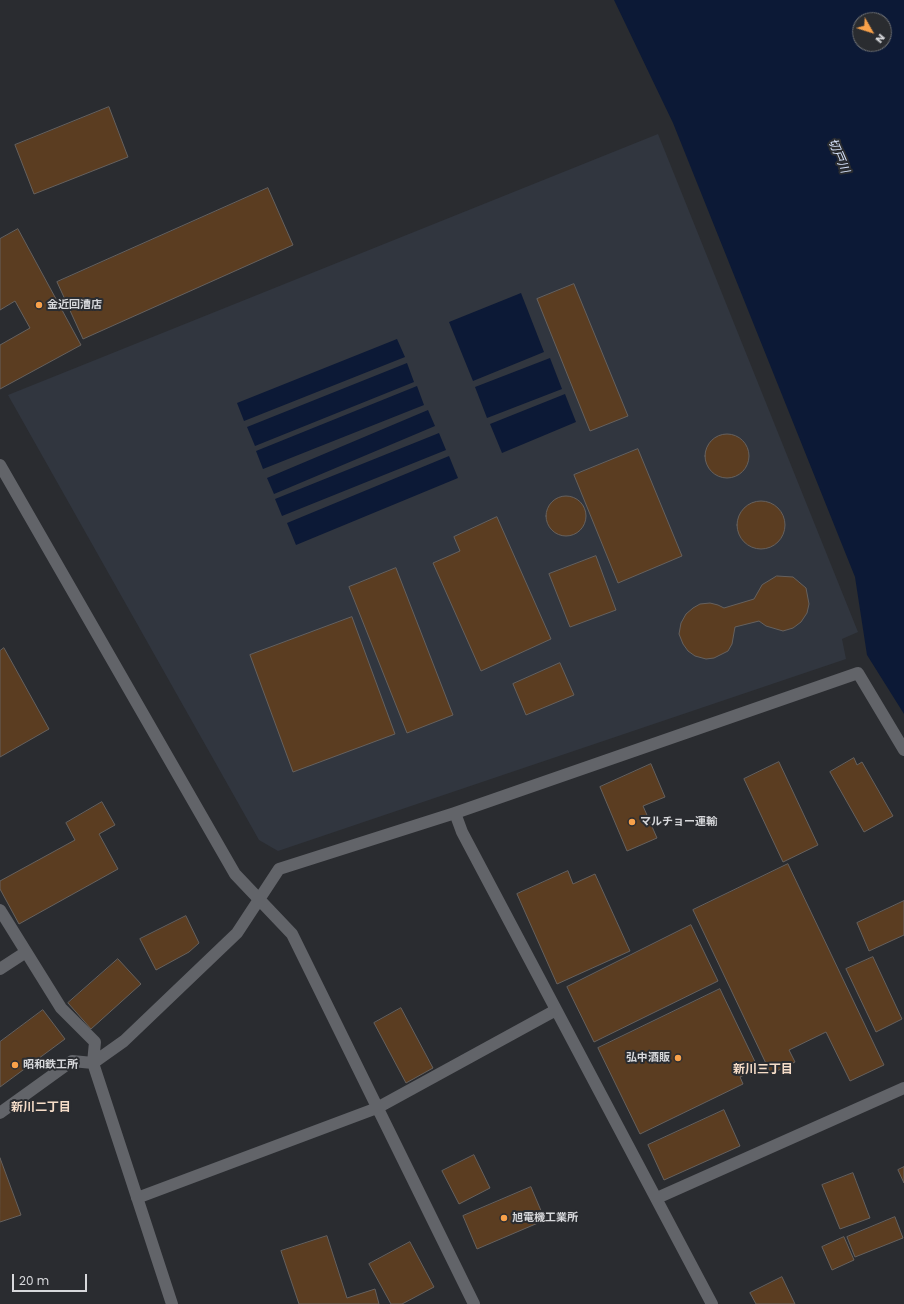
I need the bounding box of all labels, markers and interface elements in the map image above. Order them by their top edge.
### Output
north arrow [852,12,892,52]
text: N [872,31,889,47]
water label: 切戸川 [824,137,852,175]
place label: 金近回漕店 [47,298,102,312]
marker: 金近回漕店 [34,300,44,310]
place label: マルチョー運輸 [640,815,717,829]
marker: マルチョー運輸 [627,817,637,827]
place label: 弘中酒販 [626,1051,670,1065]
marker: 弘中酒販 [673,1053,683,1063]
place label: 昭和鉄工所 [23,1058,78,1072]
marker: 昭和鉄工所 [10,1060,20,1070]
district label: 新川三丁目 [733,1063,793,1077]
district label: 新川二丁目 [11,1101,71,1115]
place label: 旭電機工業所 [512,1211,578,1225]
marker: 旭電機工業所 [499,1213,509,1223]
scale bar [14,1266,89,1292]
text: 20 m [19,1272,49,1289]

